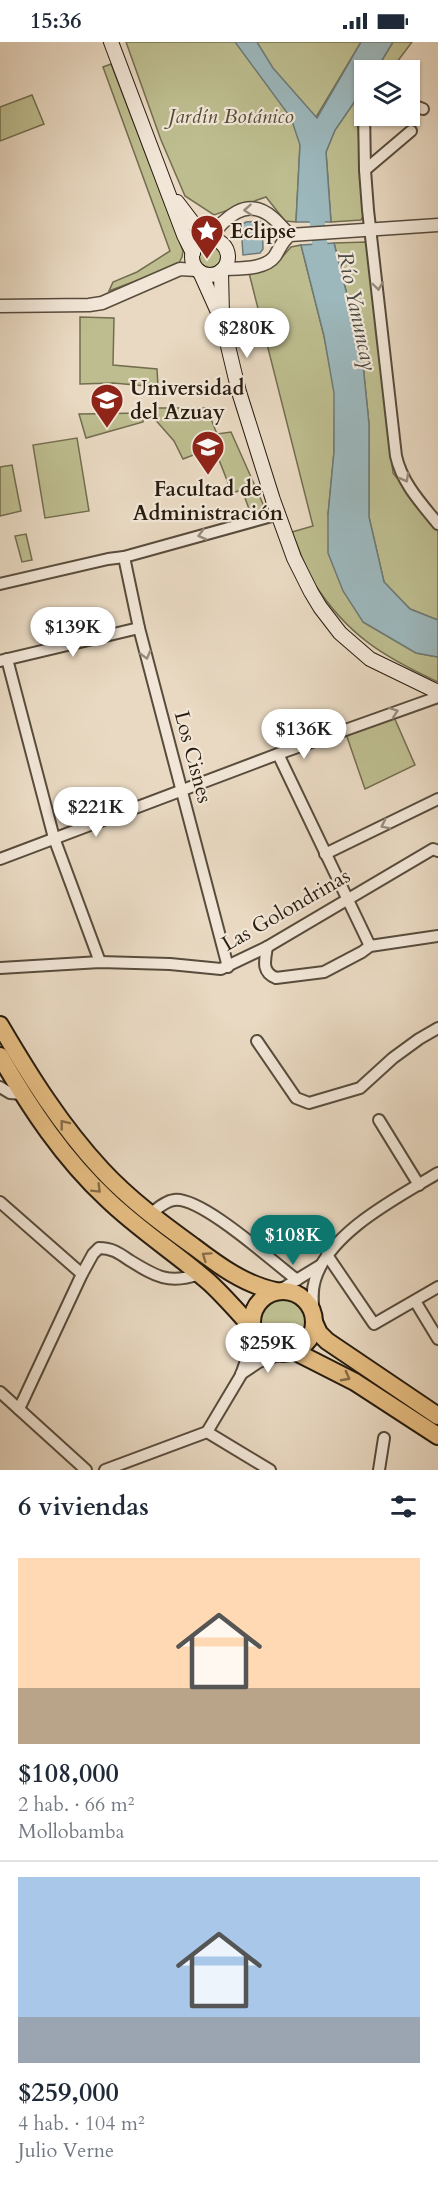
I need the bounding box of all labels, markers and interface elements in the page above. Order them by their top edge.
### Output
text: 15:36 [30,6,81,36]
map controls [354,60,420,126]
button: layers [354,60,420,126]
park label: Jardín Botánico [163,102,294,131]
one-way arrow [243,203,252,216]
place icon: Eclipse [189,213,225,260]
place label: Eclipse [230,217,297,246]
water label: Río Yanuncay [330,249,384,374]
one-way arrow [371,282,383,291]
pin: $280K [205,308,289,359]
text: $280K [218,314,276,341]
place label: Universidad del Azuay [130,374,244,427]
school or university icon: Universidad del Azuay [89,382,125,429]
school or university icon: Facultad de Administración [190,429,226,476]
one-way arrow [397,472,409,483]
place label: Facultad de Administración [133,475,284,528]
one-way arrow [197,528,207,541]
pin: $139K [31,607,115,658]
text: $139K [44,613,102,640]
one-way arrow [138,650,151,660]
one-way arrow [388,707,399,720]
street label: Los Cisnes [167,708,219,806]
pin: $136K [262,709,346,760]
text: $136K [275,715,333,742]
pin: $221K [54,787,138,838]
text: $221K [67,793,125,820]
one-way arrow [381,817,392,829]
street label: Las Golondrinas [216,861,356,959]
one-way arrow [60,1120,71,1131]
one-way arrow [89,1182,100,1193]
pin: $108K [251,1215,335,1266]
text: $108K [264,1221,322,1248]
one-way arrow [202,1252,213,1263]
pin: $259K [226,1323,310,1374]
text: $259K [239,1329,297,1356]
one-way arrow [340,1370,351,1381]
text: 6 viviendas [18,1489,149,1524]
icon: filters [387,1490,420,1523]
icon: home [165,1597,273,1705]
text: $108,000 [18,1756,119,1791]
text: 2 hab. · 66 m² [18,1791,134,1818]
text: Mollobamba [18,1818,124,1845]
icon: home [165,1916,273,2024]
text: $259,000 [18,2075,119,2110]
text: 4 hab. · 104 m² [18,2110,145,2137]
text: Julio Verne [18,2137,114,2164]

